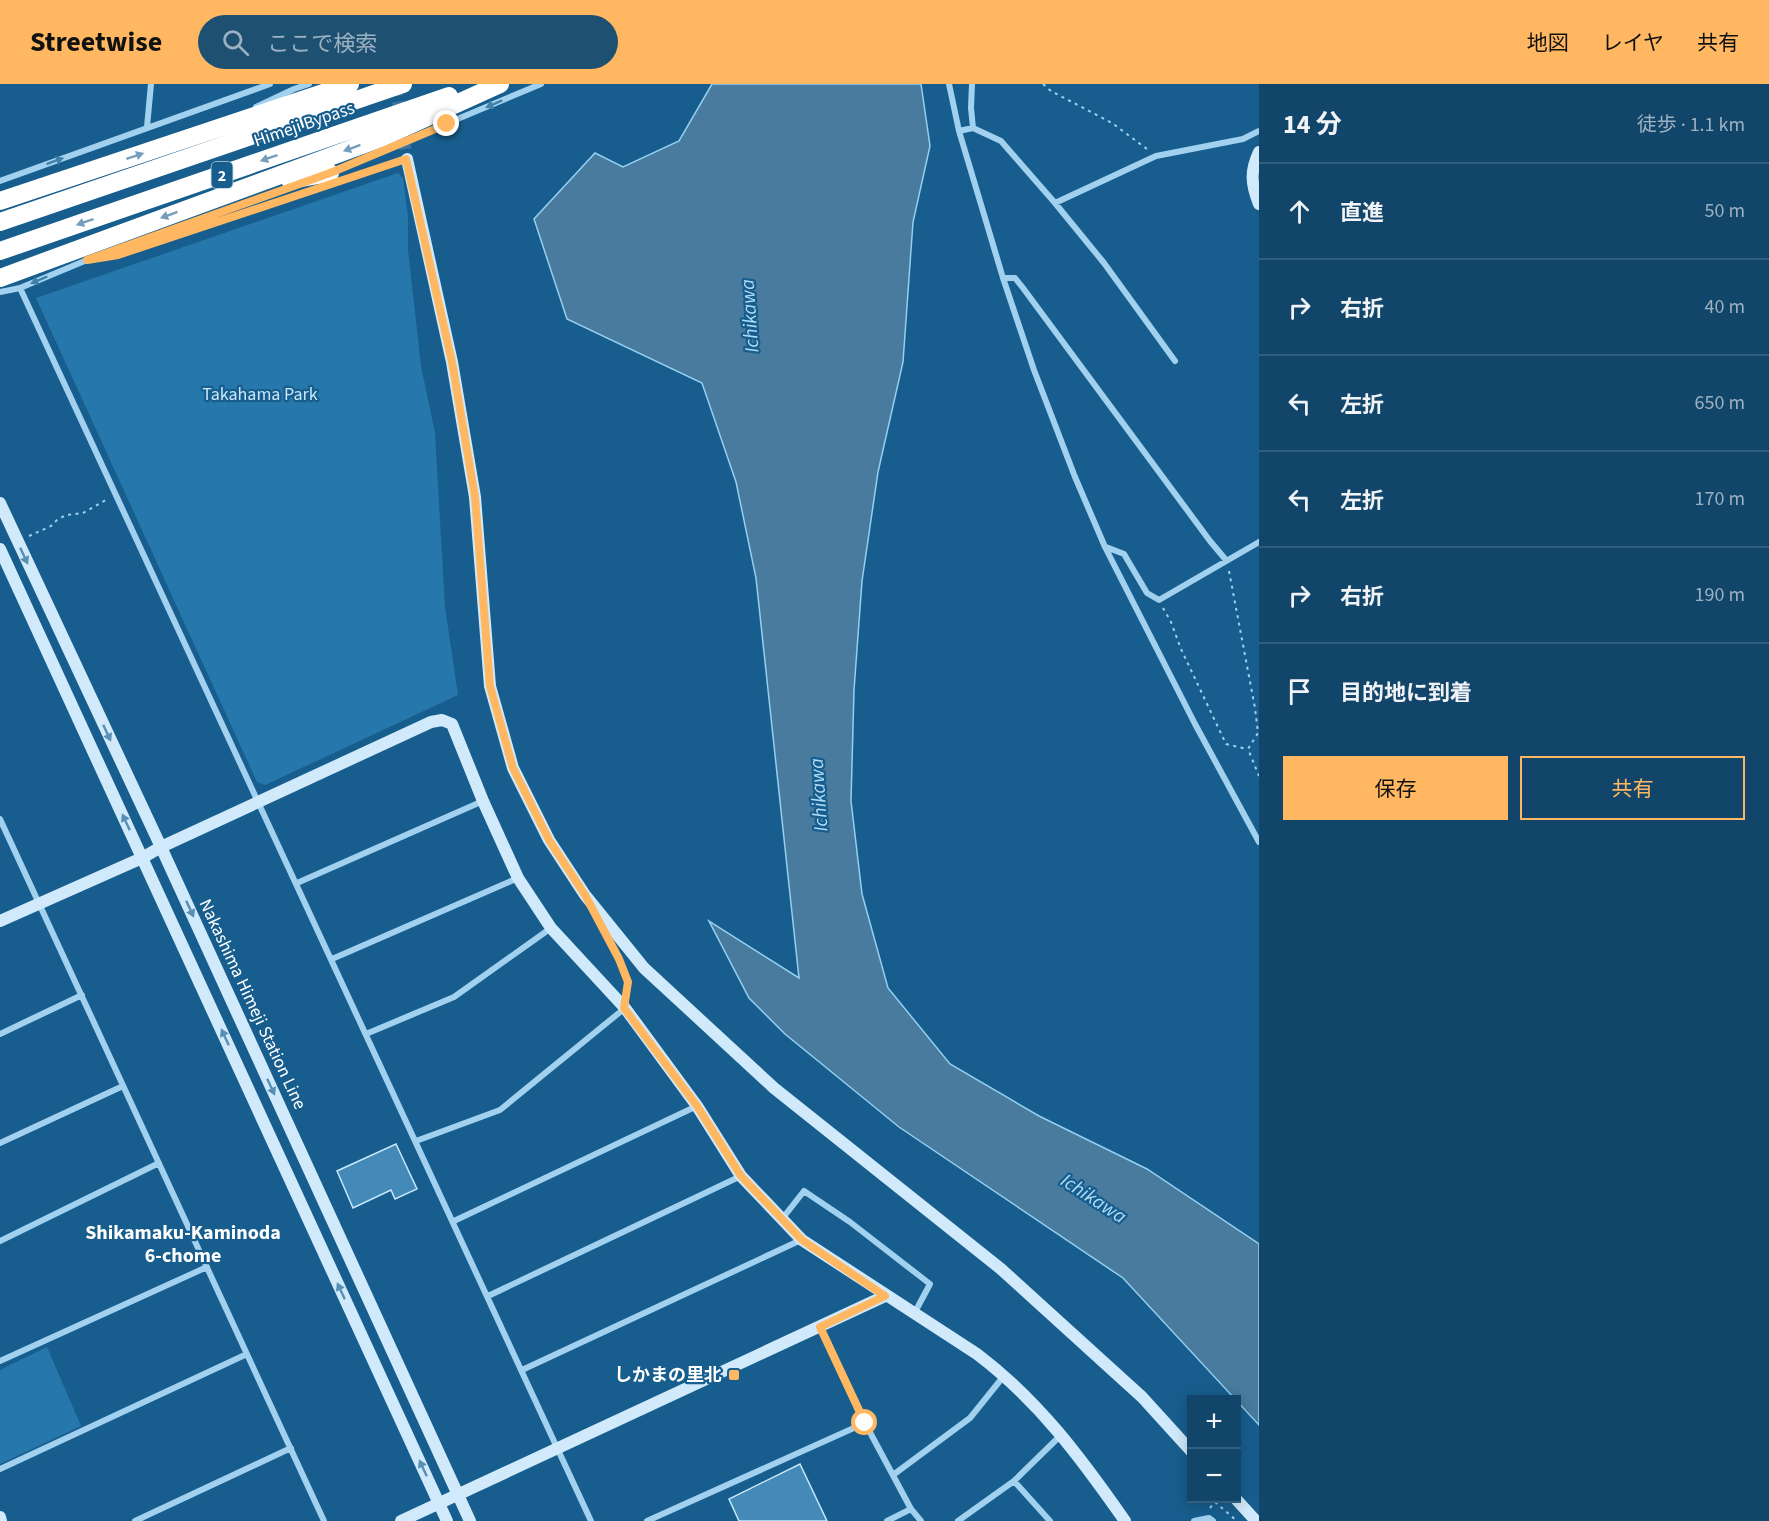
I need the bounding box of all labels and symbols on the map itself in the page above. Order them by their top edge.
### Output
street label: Himeji Bypass [250,96,358,153]
one-way arrow [484,99,502,109]
route end [433,110,459,136]
one-way arrow [343,144,361,153]
one-way arrow [126,150,144,160]
one-way arrow [260,154,278,164]
one-way arrow [46,155,64,165]
road number: 2 [212,162,232,188]
one-way arrow [160,211,178,221]
one-way arrow [76,217,94,227]
one-way arrow [30,276,48,286]
water label: Ichikawa [733,278,767,354]
park label: Takahama Park [202,382,318,407]
one-way arrow [20,548,29,565]
one-way arrow [103,724,112,741]
water label: Ichikawa [802,757,836,833]
one-way arrow [121,813,130,830]
street label: Nakashima Himeji Station Line [193,895,312,1114]
one-way arrow [185,901,194,918]
one-way arrow [220,1029,229,1046]
one-way arrow [266,1078,276,1096]
water label: Ichikawa [1055,1167,1132,1231]
district label: Shikamaku-Kaminoda 6-chome [85,1219,281,1270]
one-way arrow [337,1282,346,1299]
place label: しかまの里北 [614,1363,722,1388]
marker: しかまの里北 [727,1368,741,1382]
route start [851,1409,877,1435]
one-way arrow [418,1459,427,1476]

